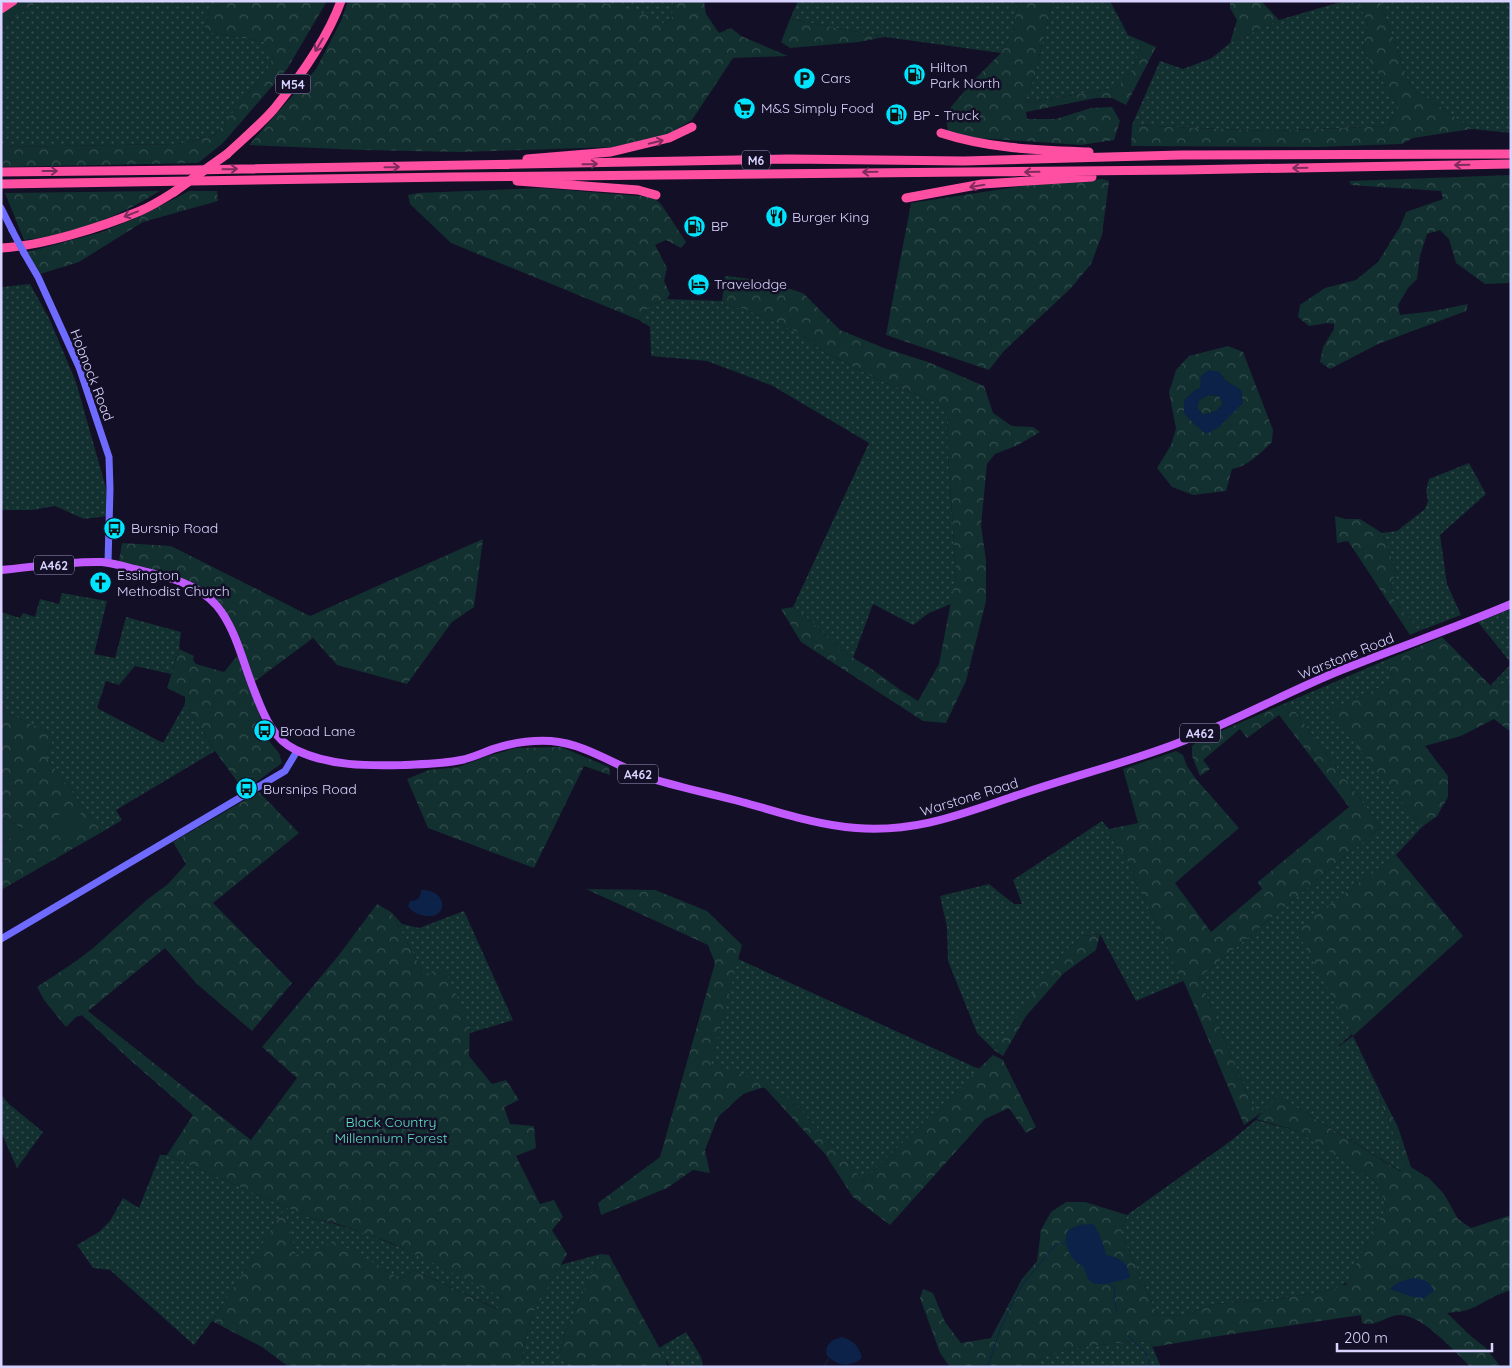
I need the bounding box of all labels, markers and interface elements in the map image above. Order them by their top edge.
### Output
one-way arrow [313,37,323,51]
place label: Hilton Park North [930,58,1000,92]
fuel station icon: Hilton Park North [902,63,926,87]
parking icon: Cars [793,66,817,90]
place label: Cars [821,69,851,87]
road number: M54 [276,74,310,94]
supermarket icon: M&S Simply Food [733,96,757,120]
place label: M&S Simply Food [761,99,874,117]
fuel station icon: BP - Truck [885,103,909,127]
place label: BP - Truck [913,106,979,124]
one-way arrow [648,137,664,146]
road number: M6 [742,150,770,170]
one-way arrow [582,159,598,169]
one-way arrow [1454,160,1470,170]
one-way arrow [384,162,400,171]
one-way arrow [1292,163,1308,173]
one-way arrow [222,165,238,174]
one-way arrow [42,166,58,176]
one-way arrow [862,167,878,177]
one-way arrow [1024,167,1040,177]
one-way arrow [969,181,985,191]
restaurant icon: Burger King [764,205,788,229]
place label: Burger King [792,208,869,226]
one-way arrow [124,210,139,219]
fuel station icon: BP [683,214,707,238]
place label: BP [711,217,728,235]
hotel icon: Travelodge [686,272,710,296]
place label: Travelodge [714,275,787,293]
street label: Hobnock Road [66,327,118,423]
bus stop icon: Bursnip Road [103,516,127,540]
place label: Bursnip Road [131,519,218,537]
road number: A462 [34,556,74,574]
place label: Essington Methodist Church [117,566,230,600]
church icon: Essington Methodist Church [89,571,113,595]
street label: Warstone Road [1296,629,1396,683]
bus stop icon: Broad Lane [252,719,276,743]
place label: Broad Lane [280,722,355,740]
road number: A462 [1180,724,1220,742]
road number: A462 [618,764,658,784]
street label: Warstone Road [918,774,1020,820]
bus stop icon: Bursnips Road [235,777,259,801]
place label: Bursnips Road [263,780,357,798]
park label: Black Country Millennium Forest [335,1113,448,1147]
scale bar [1337,1320,1492,1352]
text: 200 m [1344,1328,1388,1347]

